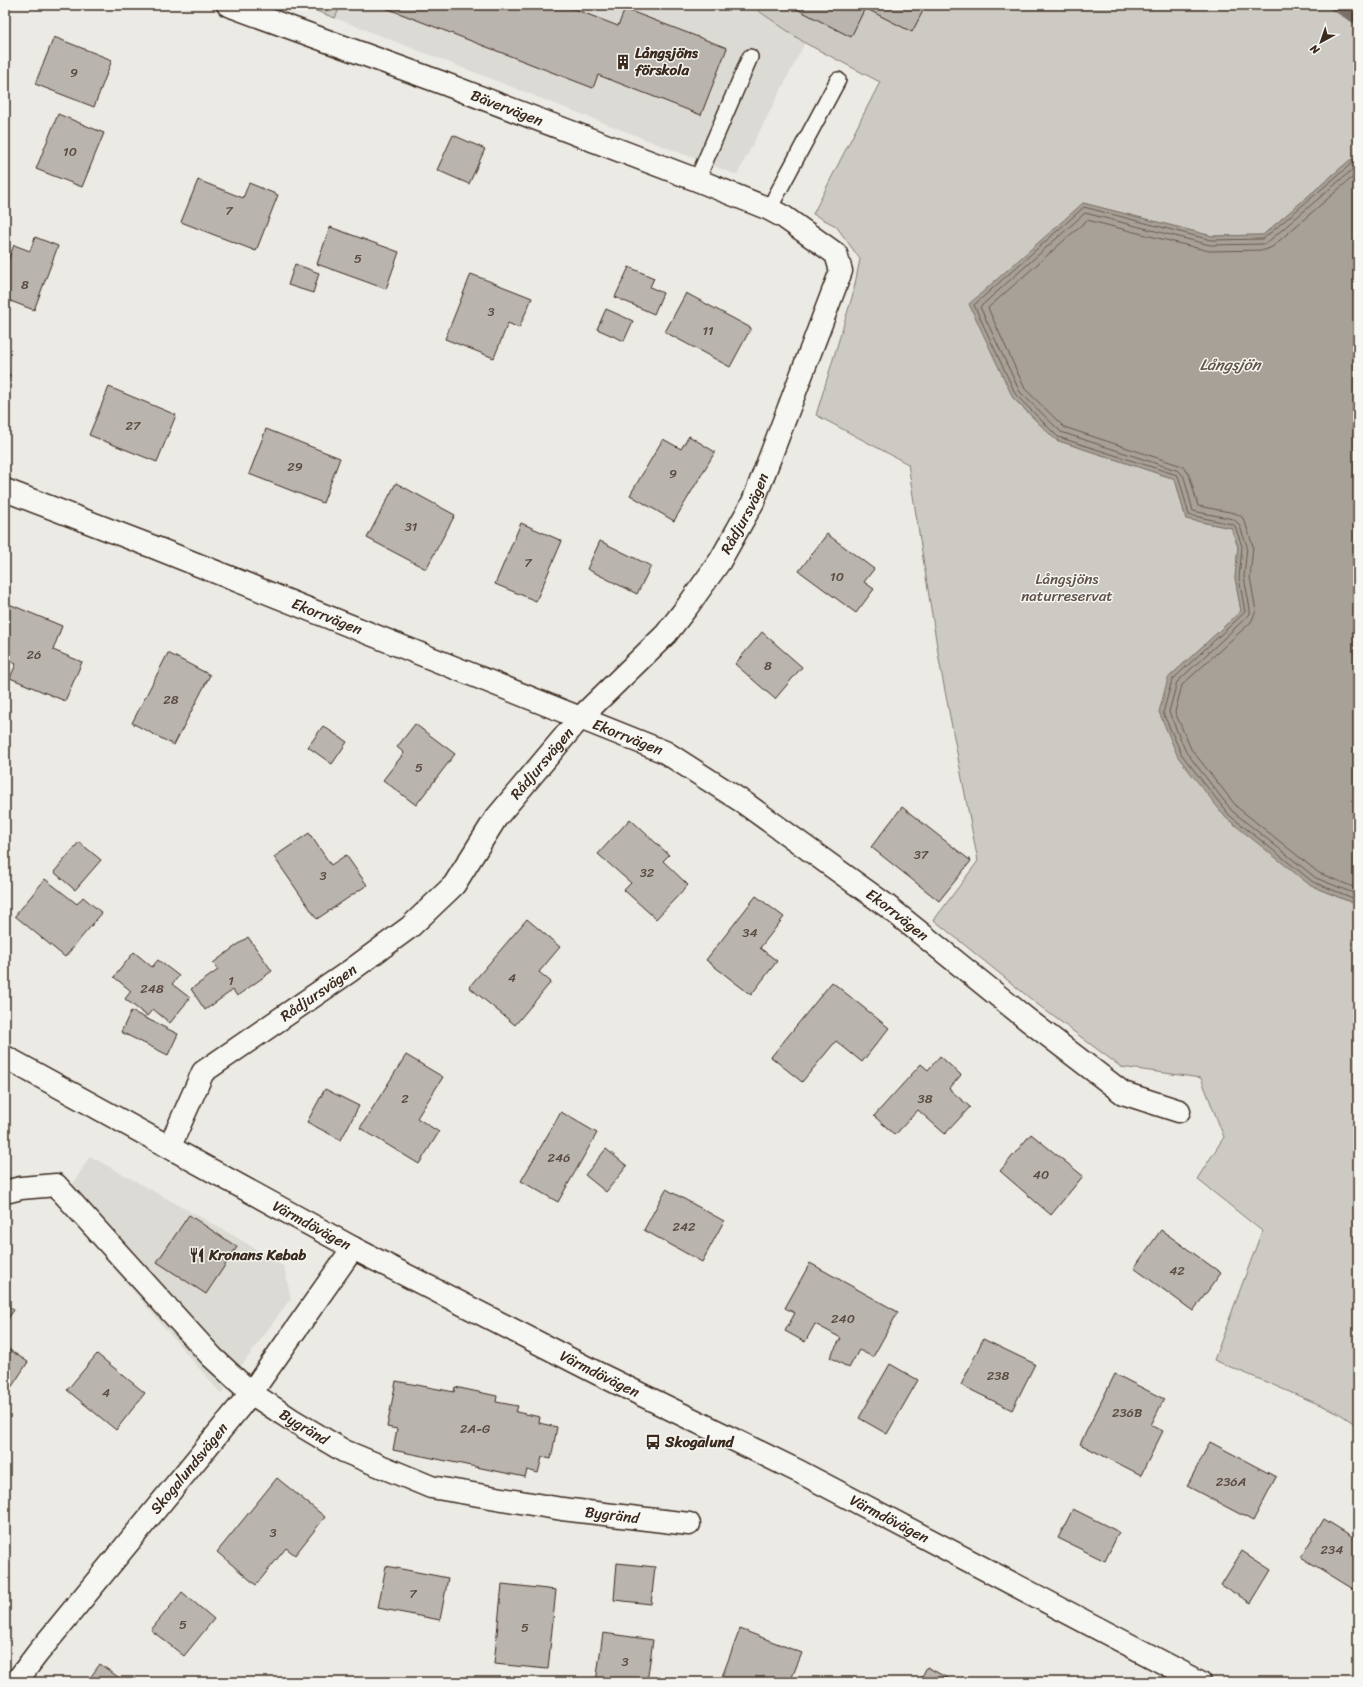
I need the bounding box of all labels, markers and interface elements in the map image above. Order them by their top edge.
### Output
north arrow [1301,22,1341,62]
text: N [1306,39,1325,60]
place label: Långsjöns förskola [635,40,699,83]
building icon: Långsjöns förskola [614,53,632,71]
house number: 9 [70,61,78,84]
street label: Bävervägen [467,82,547,134]
house number: 10 [63,140,77,163]
house number: 7 [225,199,234,222]
house number: 5 [354,247,362,270]
house number: 8 [21,273,29,296]
house number: 3 [487,300,495,323]
house number: 11 [702,319,714,342]
water label: Långsjön [1200,350,1263,379]
house number: 27 [126,414,142,437]
house number: 29 [287,455,303,478]
house number: 9 [669,462,677,485]
street label: Rådjursvägen [713,469,776,559]
house number: 31 [405,515,418,538]
house number: 7 [524,551,533,574]
house number: 10 [830,565,844,588]
park label: Långsjöns naturreservat [1021,566,1113,609]
street label: Ekorrvägen [288,591,366,642]
house number: 26 [27,643,41,666]
house number: 8 [764,654,772,677]
house number: 28 [163,688,179,711]
street label: Ekorrvägen [588,711,667,763]
street label: Rådjursvägen [503,721,580,806]
house number: 5 [415,756,423,779]
house number: 37 [914,843,930,866]
house number: 32 [640,861,655,884]
house number: 3 [319,864,327,887]
street label: Ekorrvägen [860,882,935,948]
house number: 34 [742,921,758,944]
street label: Rådjursvägen [275,957,362,1028]
house number: 4 [508,966,516,989]
house number: 1 [228,969,234,992]
house number: 248 [140,977,164,1000]
house number: 2 [401,1087,409,1110]
house number: 38 [918,1087,933,1110]
house number: 246 [547,1146,571,1169]
house number: 40 [1033,1163,1049,1186]
street label: Värmdövägen [268,1193,356,1258]
house number: 242 [672,1215,696,1238]
place label: Kronans Kebab [208,1242,306,1268]
restaurant icon: Kronans Kebab [188,1246,206,1264]
house number: 42 [1169,1259,1185,1282]
house number: 240 [831,1307,855,1330]
street label: Värmdövägen [555,1343,644,1405]
house number: 238 [987,1364,1009,1387]
house number: 4 [102,1381,110,1404]
house number: 236B [1112,1401,1142,1424]
street label: Bygränd [274,1402,335,1453]
street label: Skogalundsvägen [143,1417,235,1520]
house number: 2A-G [460,1417,490,1440]
place label: Skogalund [664,1429,735,1455]
bus stop icon: Skogalund [644,1433,662,1451]
house number: 236A [1216,1470,1246,1493]
street label: Värmdövägen [845,1487,934,1551]
street label: Bygränd [584,1499,642,1531]
house number: 3 [269,1521,277,1544]
house number: 234 [1321,1538,1343,1561]
house number: 7 [409,1582,418,1605]
house number: 5 [179,1613,187,1636]
house number: 5 [521,1616,529,1639]
house number: 3 [621,1650,629,1673]

